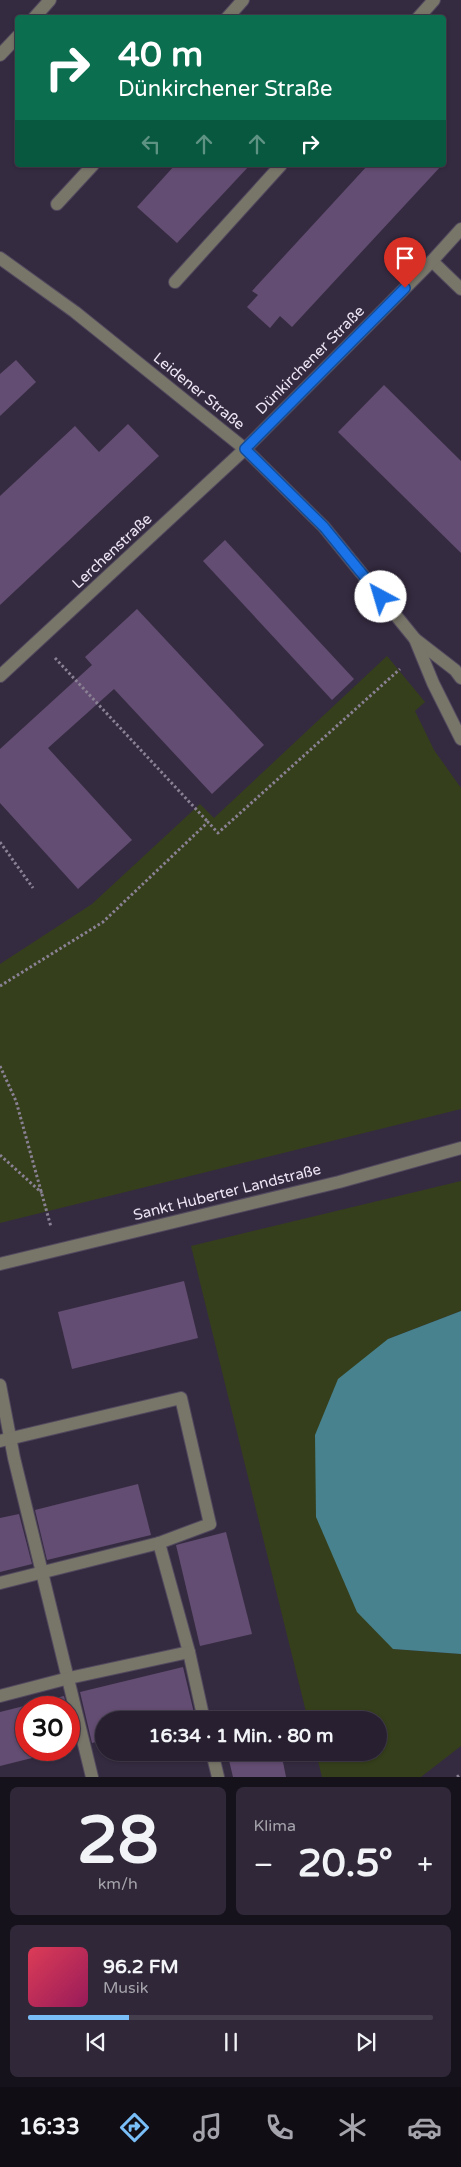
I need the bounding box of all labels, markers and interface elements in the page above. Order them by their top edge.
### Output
text: 40 m [118,34,203,76]
icon: right [35,35,100,100]
text: Dünkirchener Straße [118,76,332,102]
icon: left [137,130,165,158]
icon: ahead [190,130,218,158]
icon: ahead [243,130,271,158]
icon: right [296,130,324,158]
pin [384,237,426,288]
icon: arrive [391,244,419,272]
street label: Dünkirchener Straße [252,302,368,418]
street label: Leidener Straße [150,349,248,433]
street label: Lerchenstraße [69,510,155,592]
position arrow [354,570,406,622]
street label: Sankt Huberter Landstraße [131,1160,323,1224]
speed limit sign: 30 [15,1696,80,1761]
text: 16:34 · 1 Min. · 80 m [149,1725,333,1747]
text: 28 [77,1802,159,1881]
text: Klima [254,1816,296,1836]
text: 20.5° [298,1841,393,1887]
text: − [254,1848,273,1882]
text: + [417,1848,433,1882]
text: km/h [98,1874,138,1894]
text: 96.2 FM [103,1956,179,1978]
text: Musik [103,1978,148,1998]
icon: previous [82,2028,110,2056]
icon: pause [217,2028,245,2056]
icon: next [352,2028,380,2056]
icon: directions [117,2110,152,2145]
icon: music [190,2110,225,2145]
icon: phone [262,2110,297,2145]
icon: climate [335,2110,370,2145]
icon: car [407,2110,442,2145]
text: 16:33 [19,2114,80,2140]

